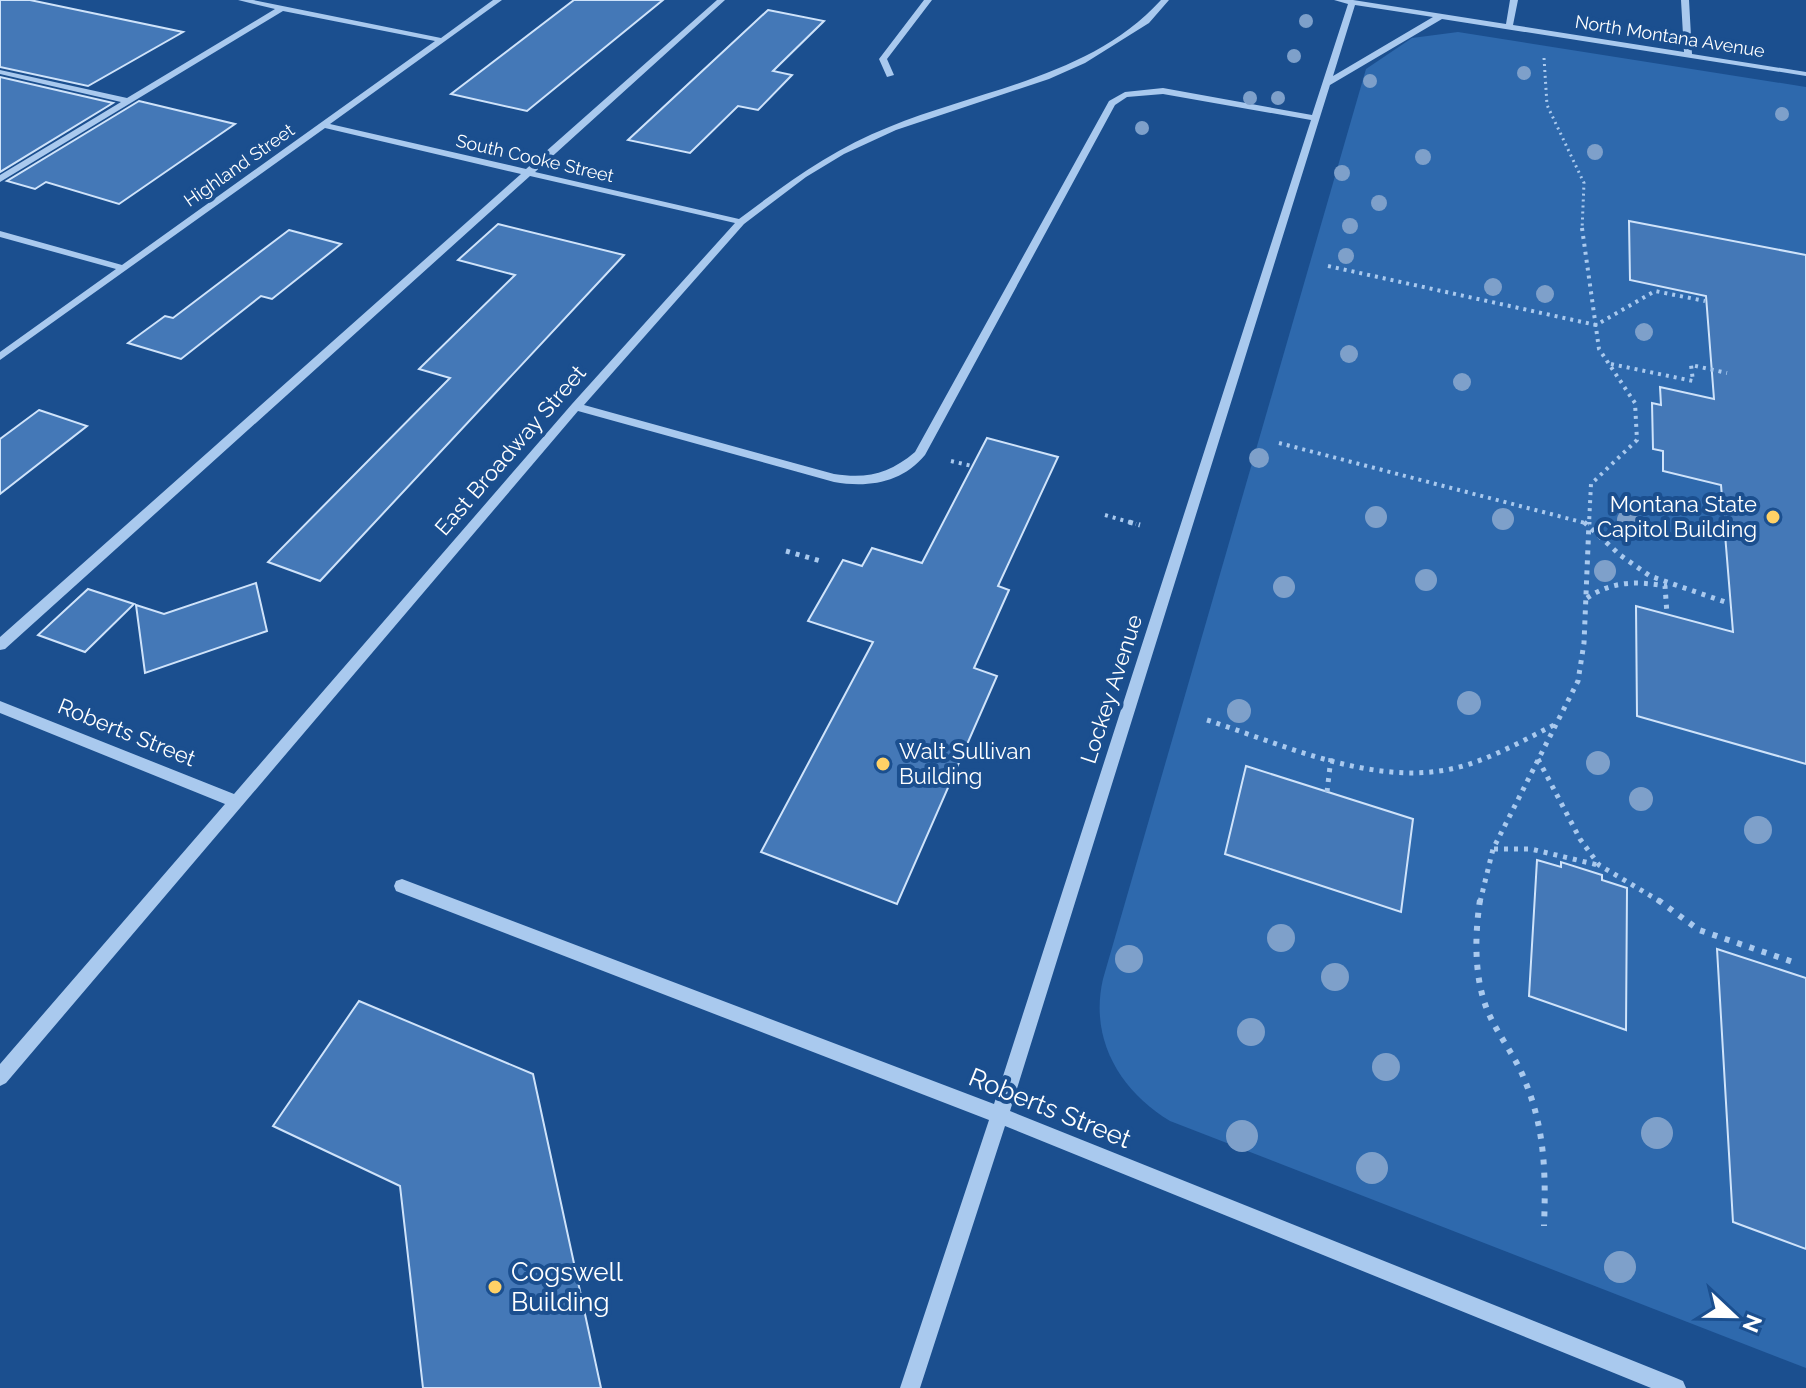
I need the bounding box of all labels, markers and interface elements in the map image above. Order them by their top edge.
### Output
street label: North Montana Avenue [1574,11,1767,61]
street label: Highland Street [180,119,298,211]
street label: South Cooke Street [454,130,616,186]
street label: East Broadway Street [429,359,591,540]
place label: Montana State Capitol Building [1597,491,1757,542]
marker: Montana State Capitol Building [1764,508,1782,526]
street label: Lockey Avenue [1075,611,1147,767]
street label: Roberts Street [54,693,200,772]
place label: Walt Sullivan Building [899,738,1031,789]
marker: Walt Sullivan Building [874,755,892,773]
street label: Roberts Street [964,1062,1136,1154]
place label: Cogswell Building [511,1257,624,1317]
north arrow [1694,1276,1774,1356]
marker: Cogswell Building [486,1278,504,1296]
text: N [1737,1311,1768,1336]

